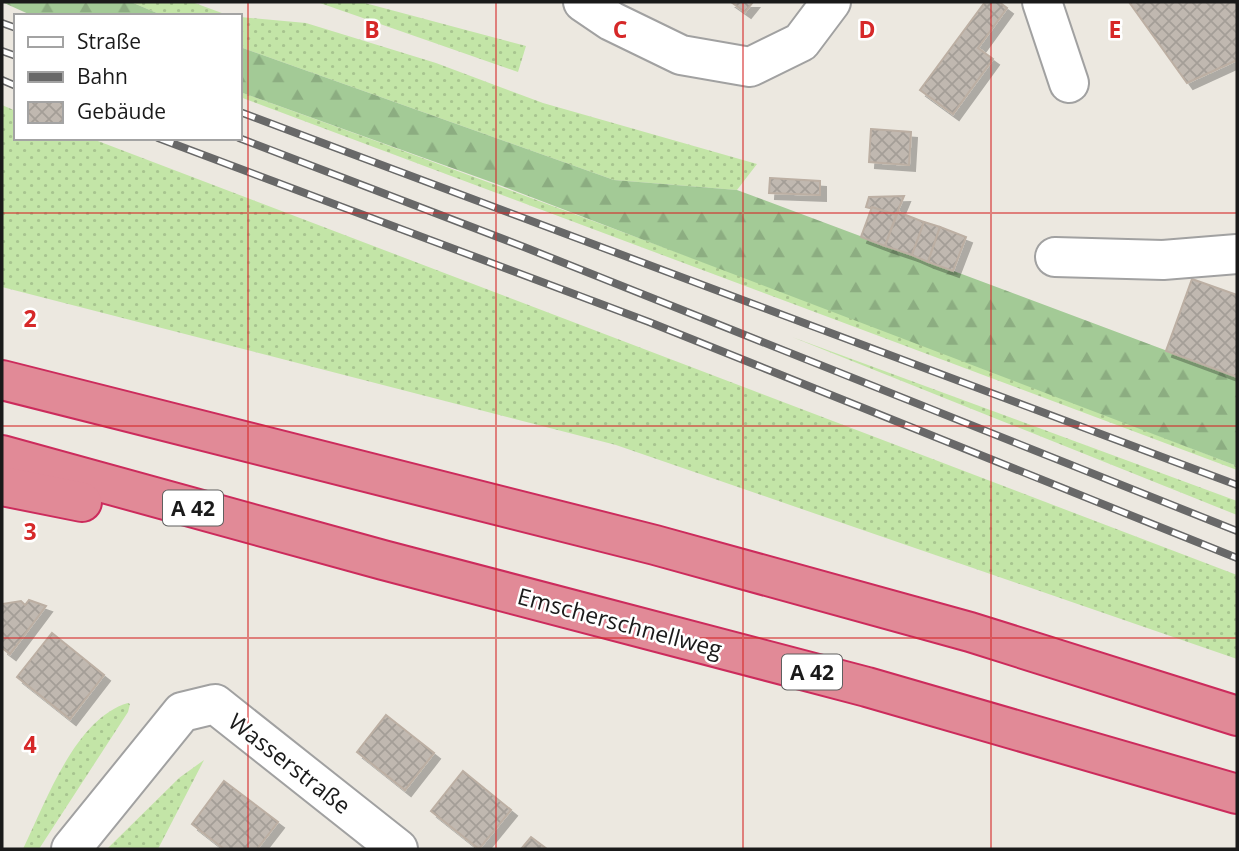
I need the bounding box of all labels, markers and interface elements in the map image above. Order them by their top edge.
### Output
text: B [364,13,380,45]
text: C [613,13,627,45]
text: D [858,13,876,45]
text: E [1109,13,1121,45]
legend [14,14,242,140]
text: Straße [77,27,141,55]
text: Bahn [77,62,128,90]
text: Gebäude [77,97,166,125]
text: 2 [23,302,37,334]
road number: A 42 [163,490,223,526]
text: 3 [23,515,37,547]
street label: Emscherschnellweg [514,579,726,665]
road number: A 42 [782,654,842,690]
street label: Wasserstraße [222,705,358,821]
text: 4 [23,728,37,760]

